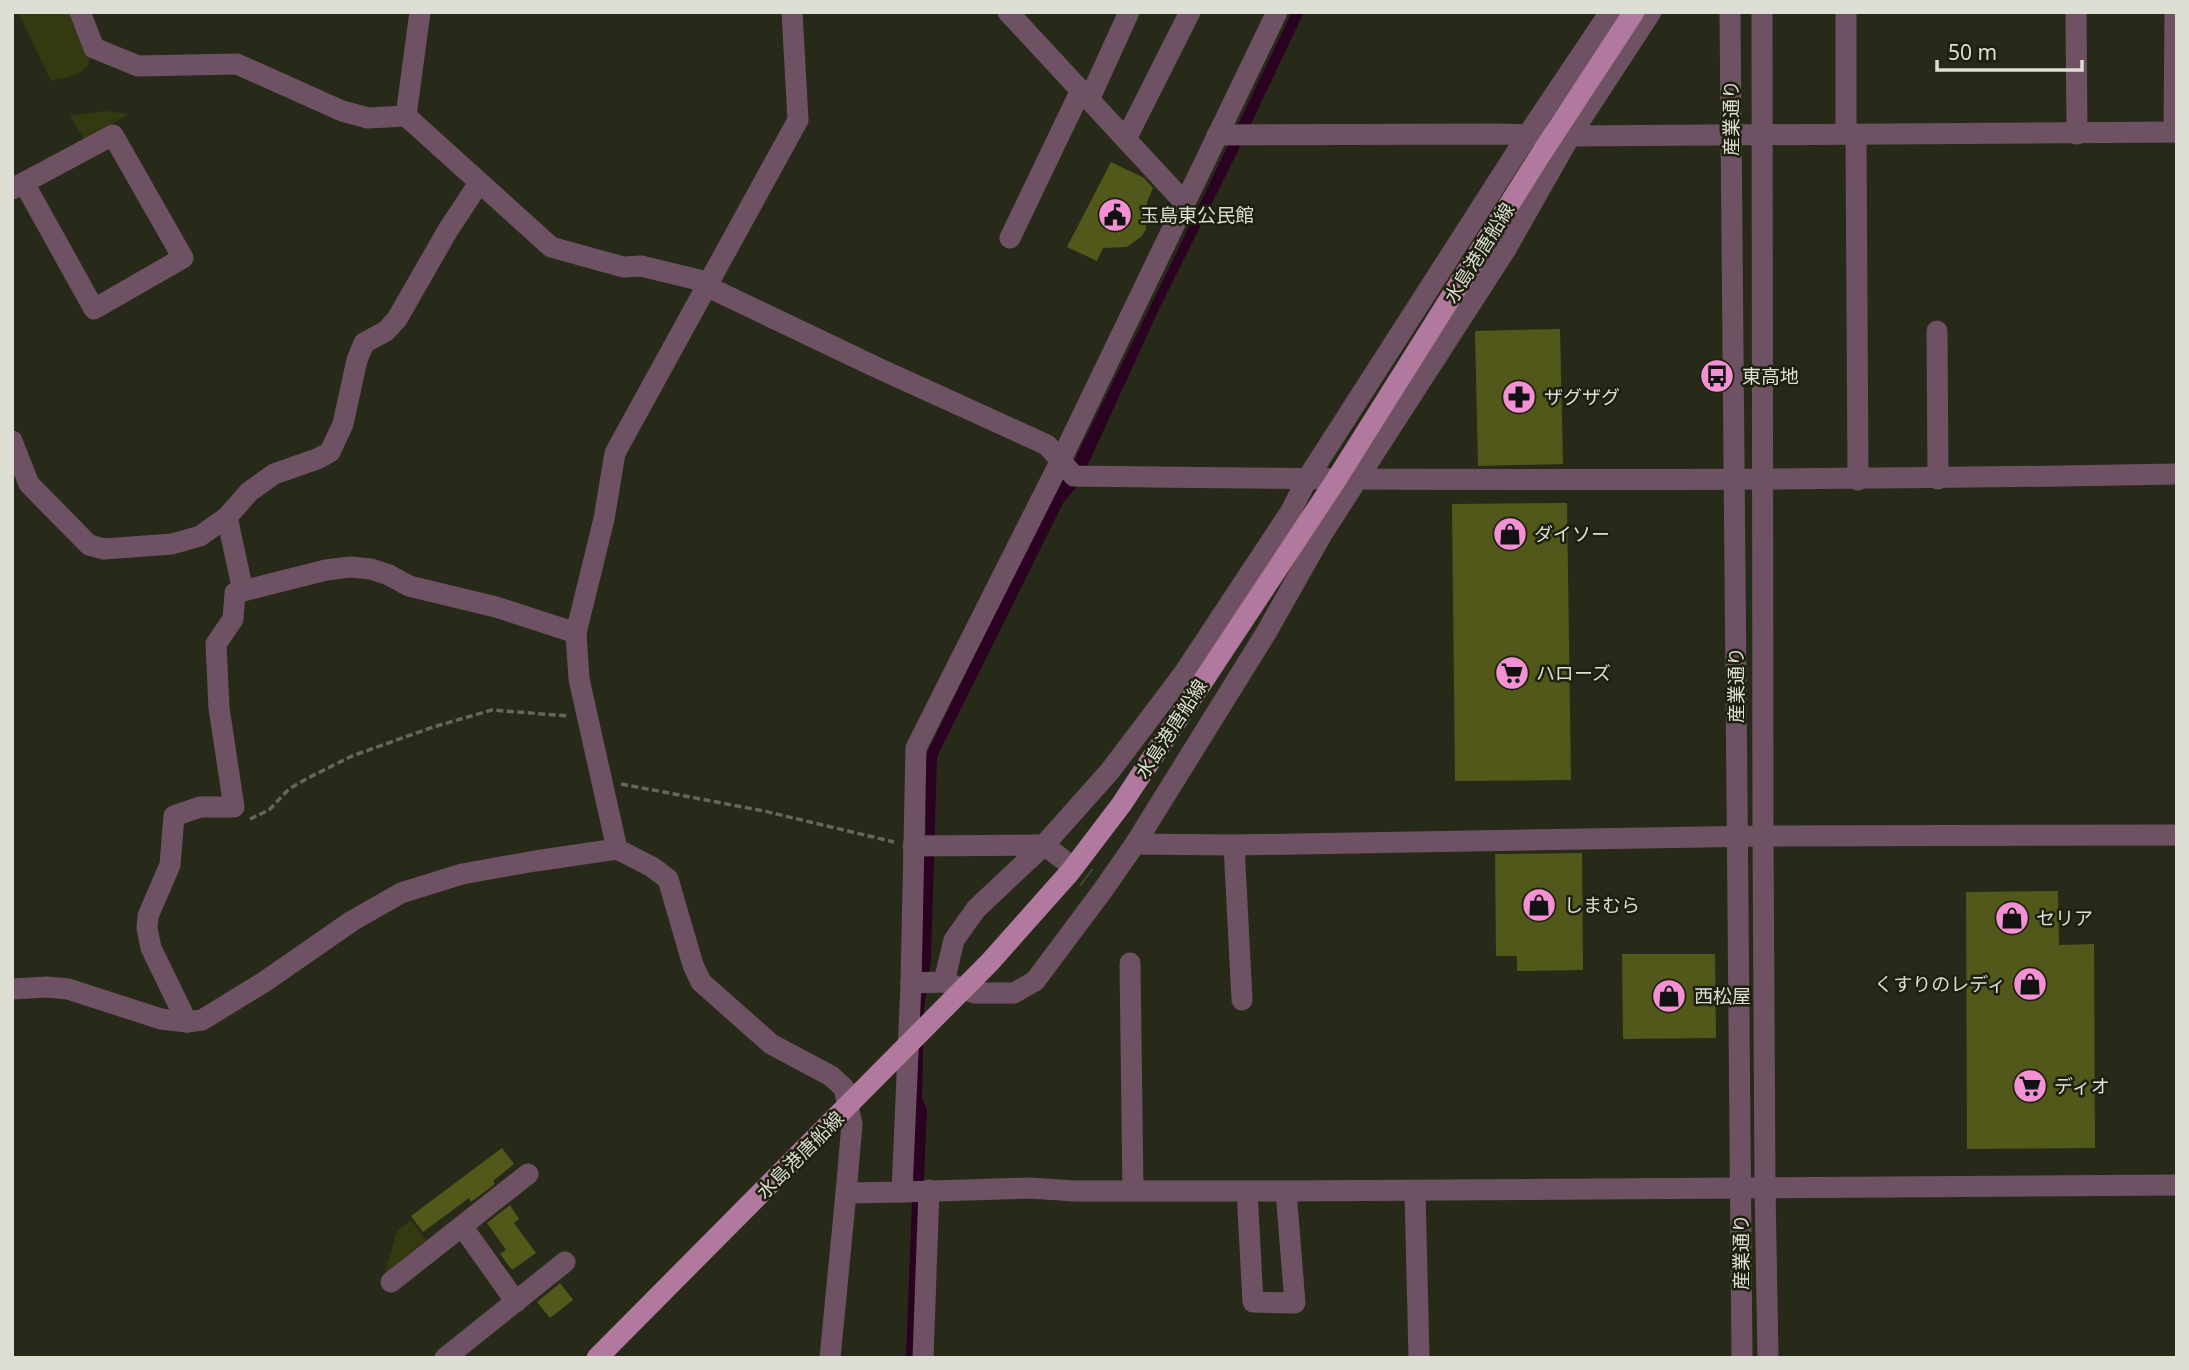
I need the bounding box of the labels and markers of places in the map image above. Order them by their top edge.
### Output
public building icon: 玉島東公民館 [1096,196,1134,234]
place label: 玉島東公民館 [1140,202,1254,228]
bus stop icon: 東高地 [1698,357,1736,395]
place label: 東高地 [1742,363,1799,389]
pharmacy icon: ザグザグ [1500,378,1538,416]
place label: ザグザグ [1544,384,1620,410]
shop icon: ダイソー [1491,515,1529,553]
place label: ダイソー [1534,521,1610,547]
supermarket icon: ハローズ [1493,654,1531,692]
place label: ハローズ [1536,660,1611,686]
shop icon: しまむら [1520,886,1558,924]
place label: しまむら [1564,892,1640,918]
shop icon: セリア [1993,899,2031,937]
place label: セリア [2036,905,2093,931]
shop icon: くすりのレディ [2011,965,2049,1003]
place label: くすりのレディ [1874,971,2006,997]
shop icon: 西松屋 [1650,977,1688,1015]
place label: 西松屋 [1694,983,1751,1009]
supermarket icon: ディオ [2011,1067,2049,1105]
place label: ディオ [2054,1073,2110,1099]

